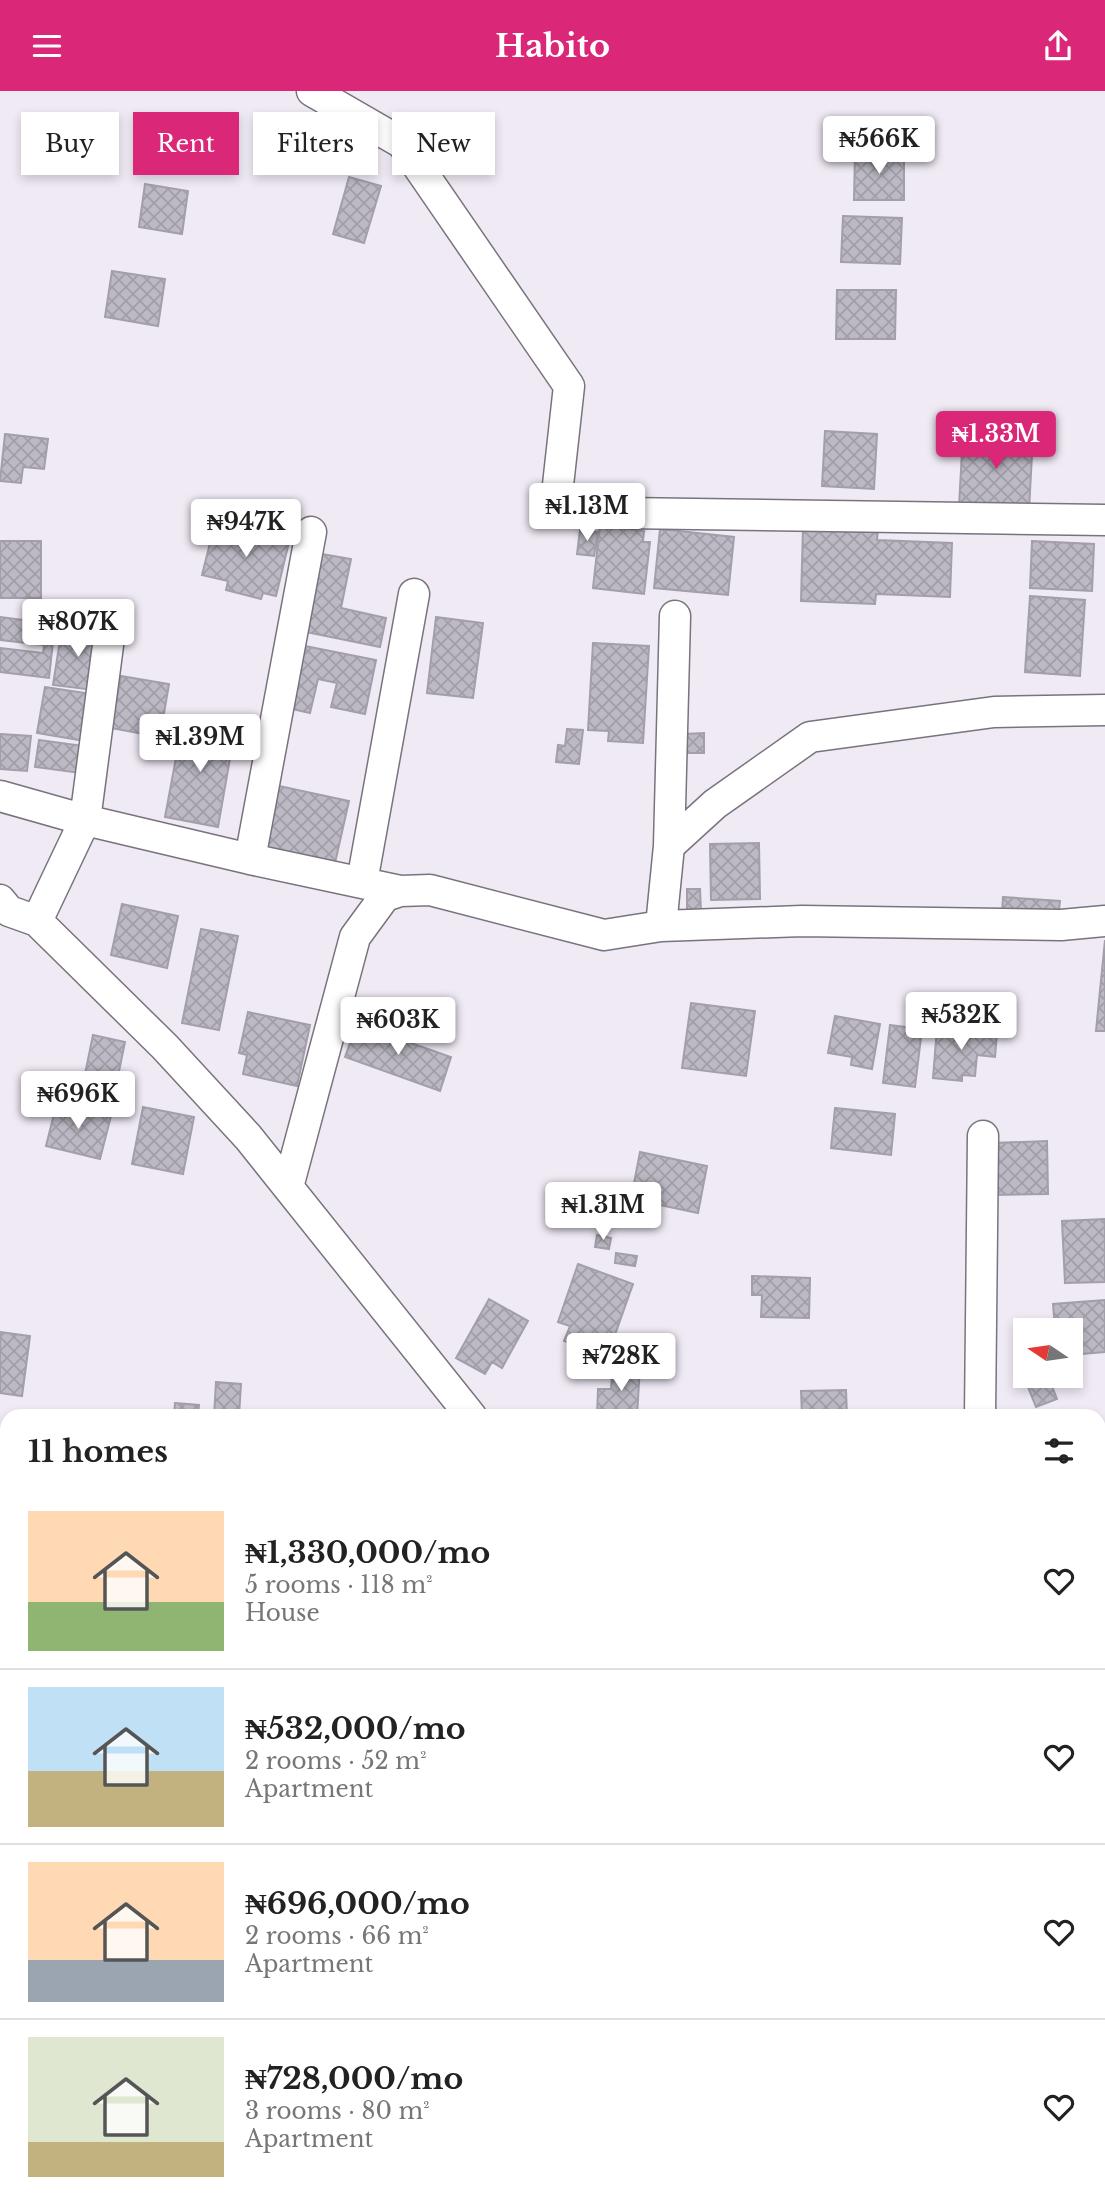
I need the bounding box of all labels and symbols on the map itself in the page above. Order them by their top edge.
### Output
pin: ₦566K [830,116,928,176]
pin: ₦1.33M [939,411,1053,471]
pin: ₦1.13M [530,483,644,543]
pin: ₦947K [197,499,295,559]
pin: ₦807K [29,599,127,659]
pin: ₦1.39M [143,715,257,774]
pin: ₦532K [912,993,1010,1052]
pin: ₦603K [349,997,447,1057]
pin: ₦696K [29,1072,127,1131]
pin: ₦1.31M [546,1183,660,1242]
north arrow [1013,1318,1083,1388]
pin: ₦728K [572,1333,670,1393]

